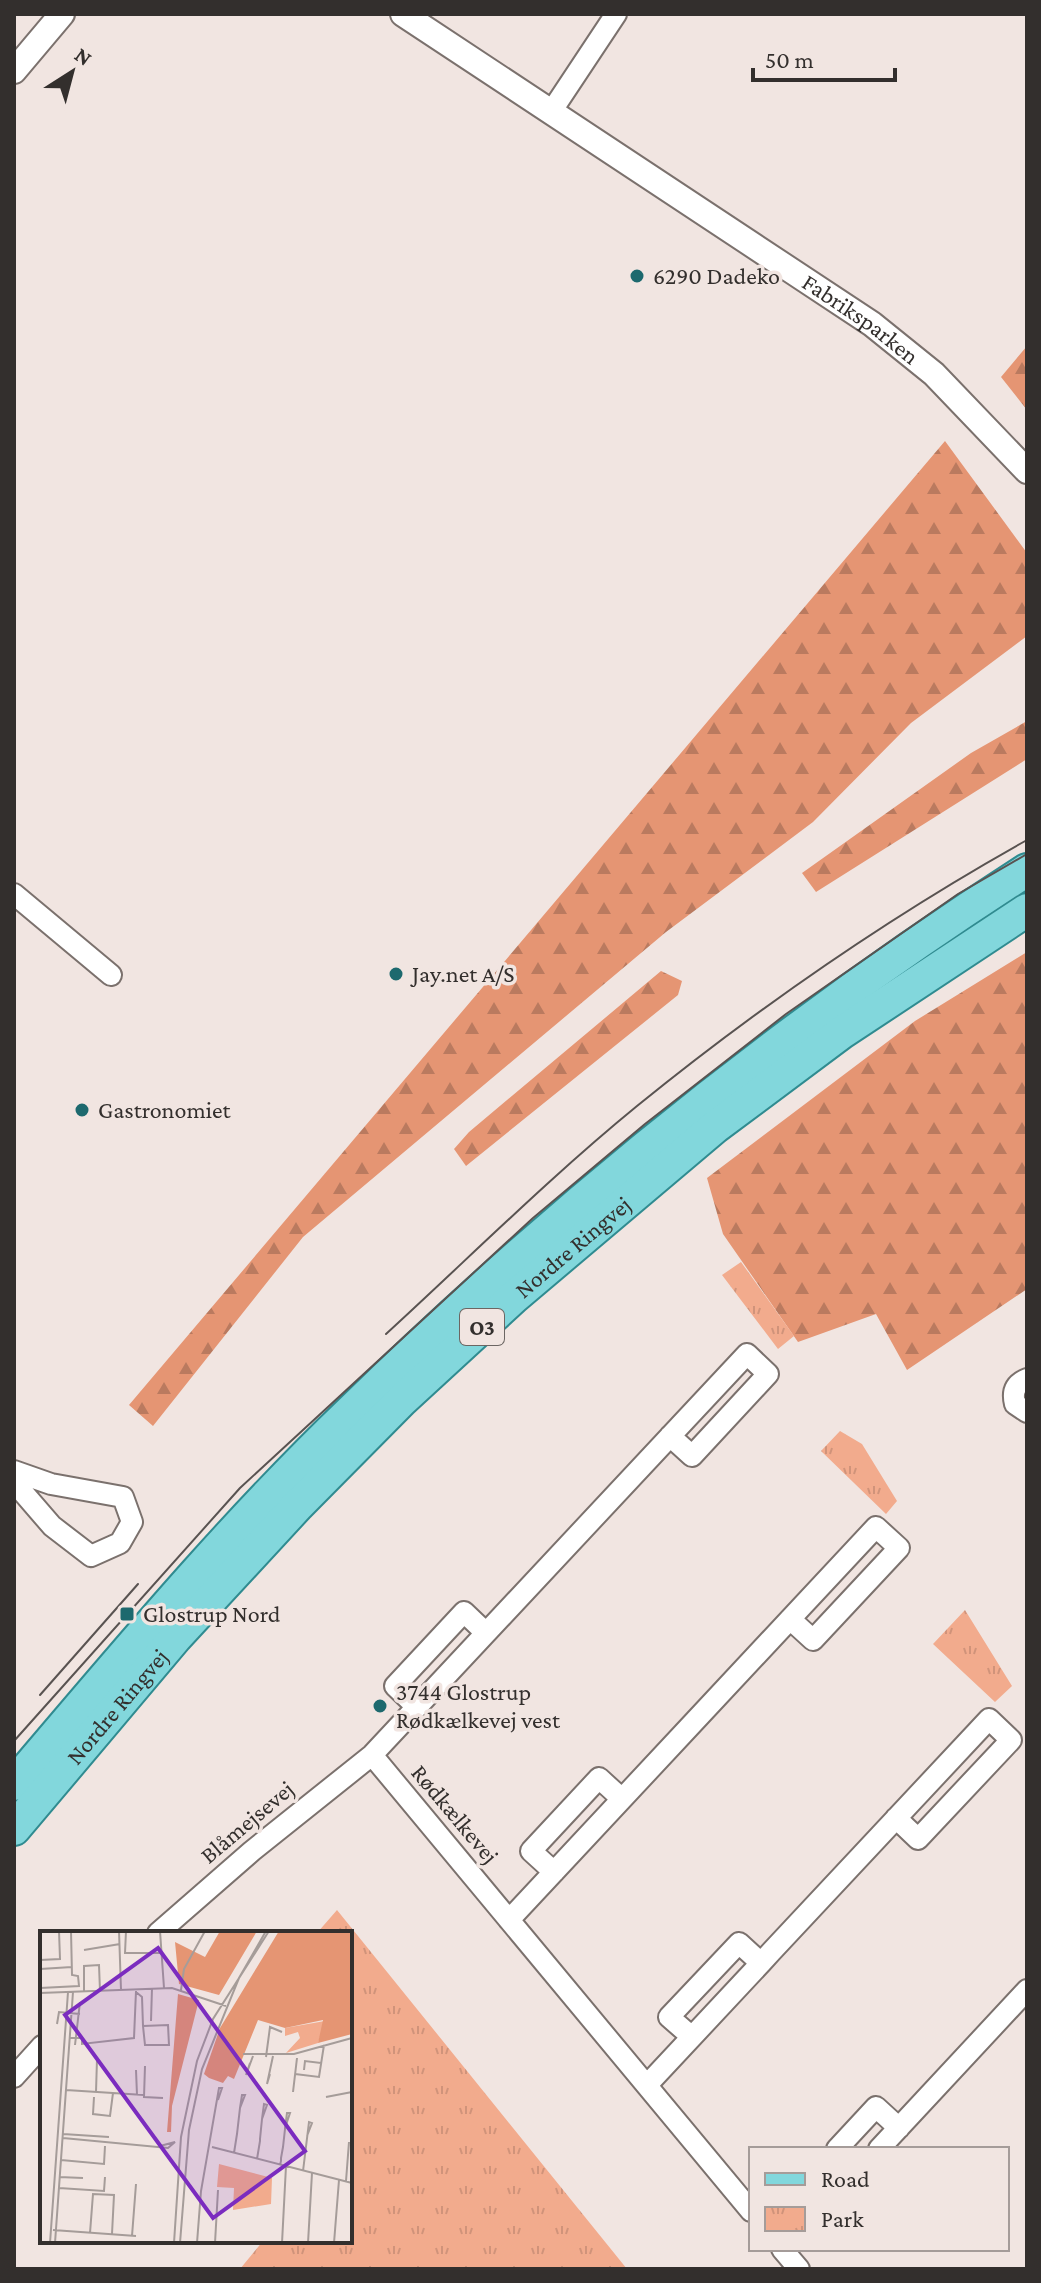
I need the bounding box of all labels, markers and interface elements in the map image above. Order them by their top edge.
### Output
north arrow [32,32,112,112]
scale bar [753,32,895,82]
text: N [70,42,97,71]
text: 50 m [765,46,814,73]
place label: 6290 Dadeko [653,262,780,289]
marker: 6290 Dadeko [628,267,646,285]
street label: Fabriksparken [797,268,925,370]
place label: Jay.net A/S [410,960,514,987]
marker: Jay.net A/S [387,965,405,983]
place label: Gastronomiet [98,1096,232,1123]
marker: Gastronomiet [73,1101,91,1119]
street label: Nordre Ringvej [509,1190,636,1303]
road number: O3 [460,1309,504,1345]
place label: Glostrup Nord [143,1600,281,1627]
marker: Glostrup Nord [118,1605,136,1623]
street label: Nordre Ringvej [60,1643,173,1770]
place label: 3744 Glostrup Rødkælkevej vest [396,1678,561,1733]
marker: 3744 Glostrup Rødkælkevej vest [371,1697,389,1715]
street label: Rødkælkevej [406,1759,505,1869]
street label: Blåmejsevej [195,1775,299,1868]
inset map [40,1931,352,2243]
legend [749,2147,1009,2251]
text: Road [821,2165,870,2192]
text: Park [821,2205,864,2232]

